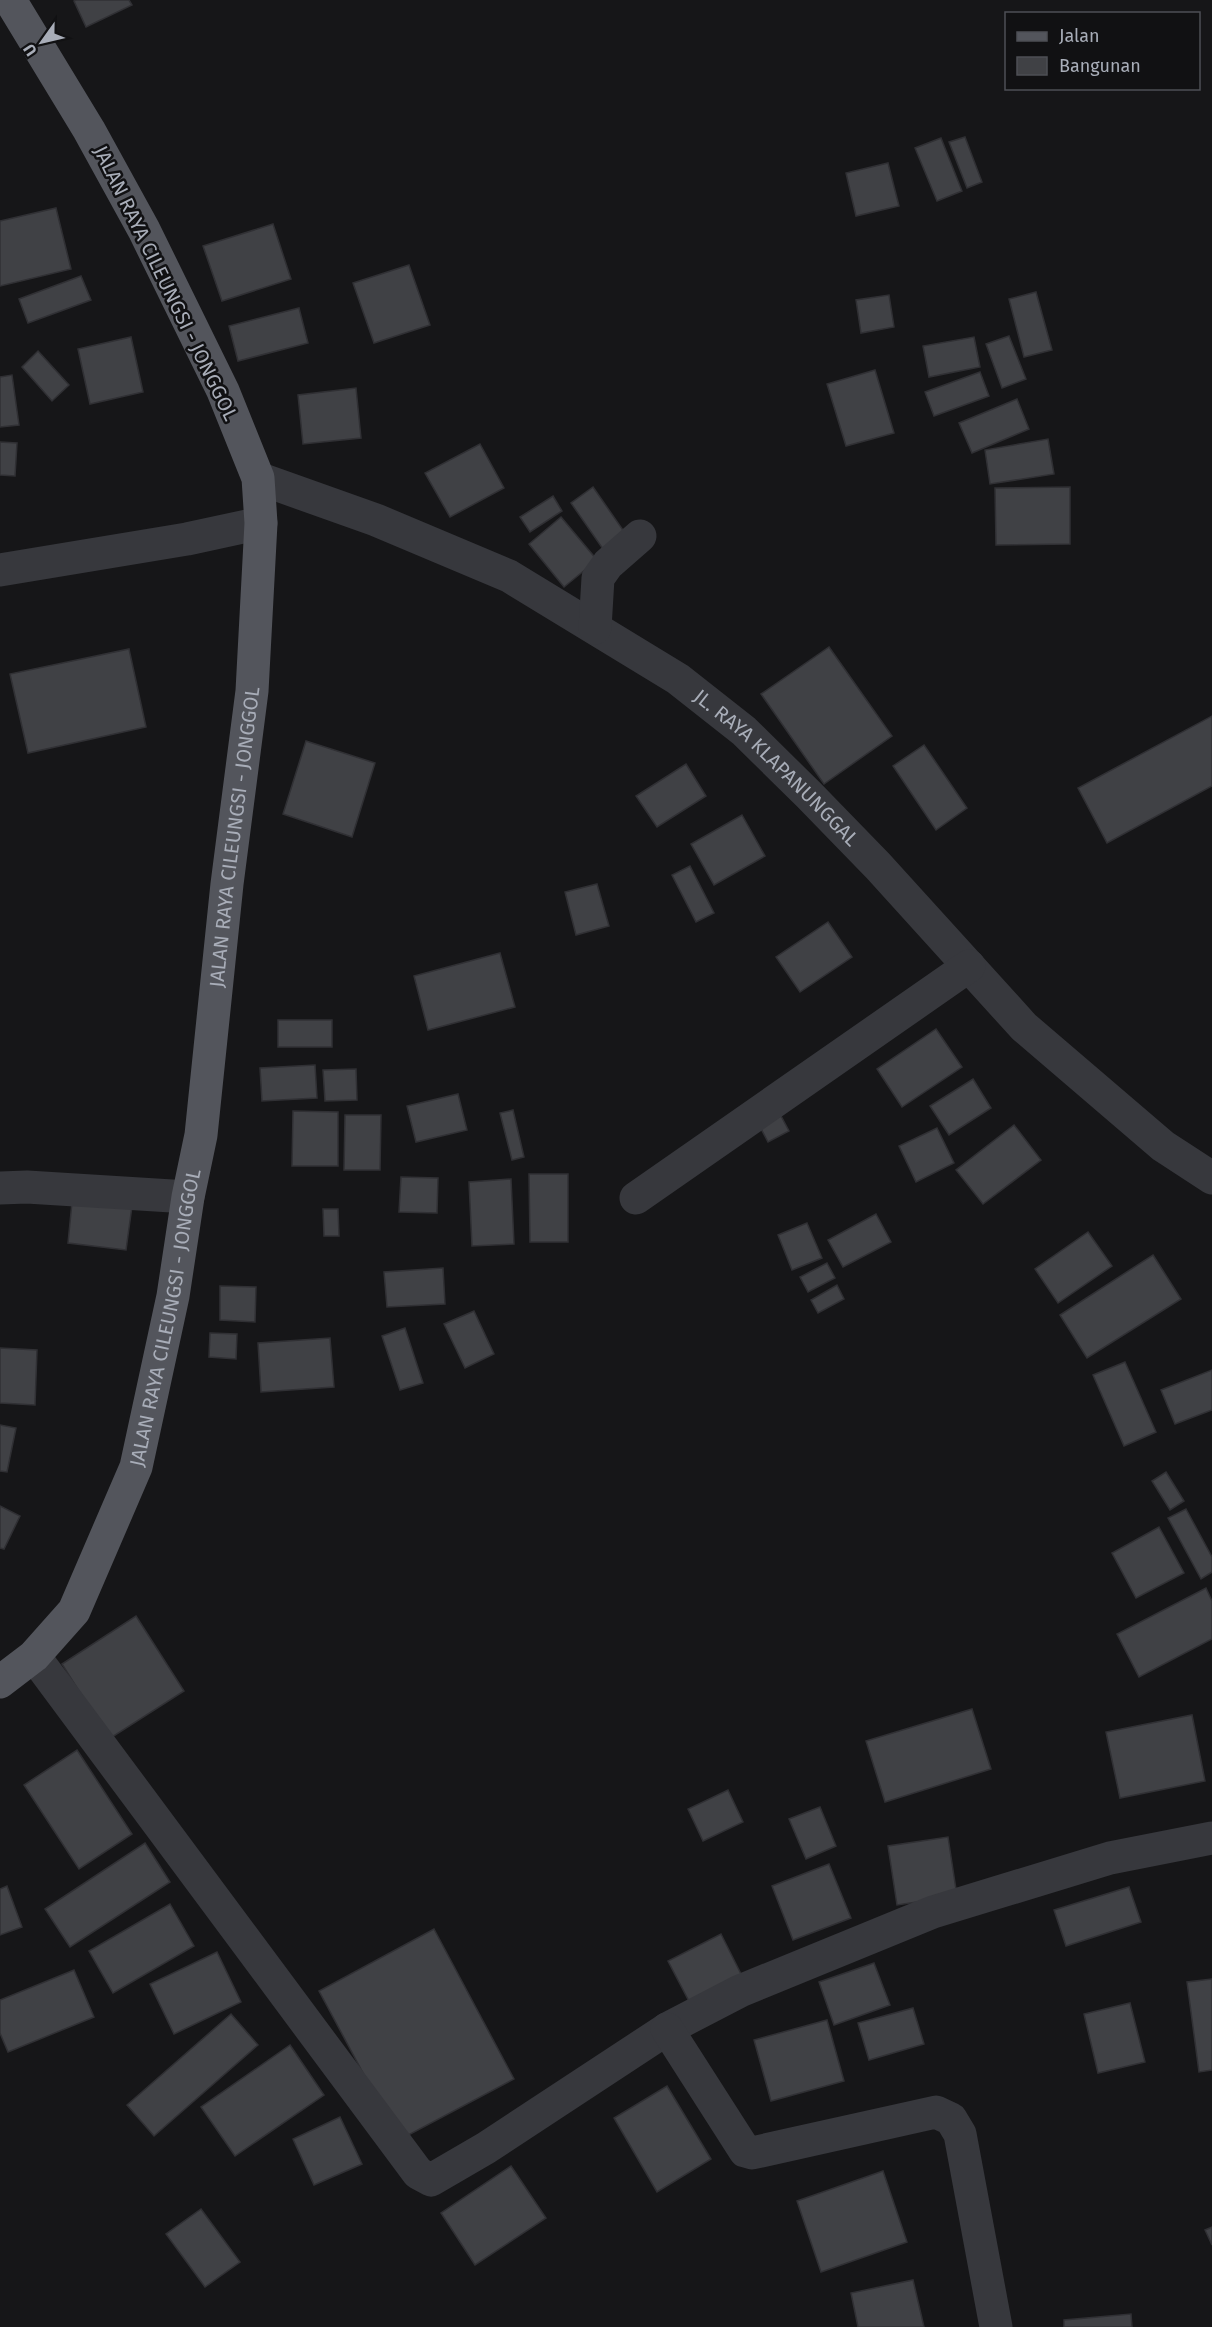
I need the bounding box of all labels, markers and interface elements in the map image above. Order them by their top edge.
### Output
north arrow [12,12,72,72]
legend [1005,12,1200,90]
text: Jalan [1059,25,1100,47]
text: U [19,40,41,60]
text: Bangunan [1059,55,1141,77]
street label: JALAN RAYA CILEUNGSI - JONGGOL [89,142,243,424]
street label: JL. RAYA KLAPANUNGGAL [689,684,864,851]
street label: JALAN RAYA CILEUNGSI - JONGGOL [204,685,264,989]
street label: JALAN RAYA CILEUNGSI - JONGGOL [124,1167,206,1469]

